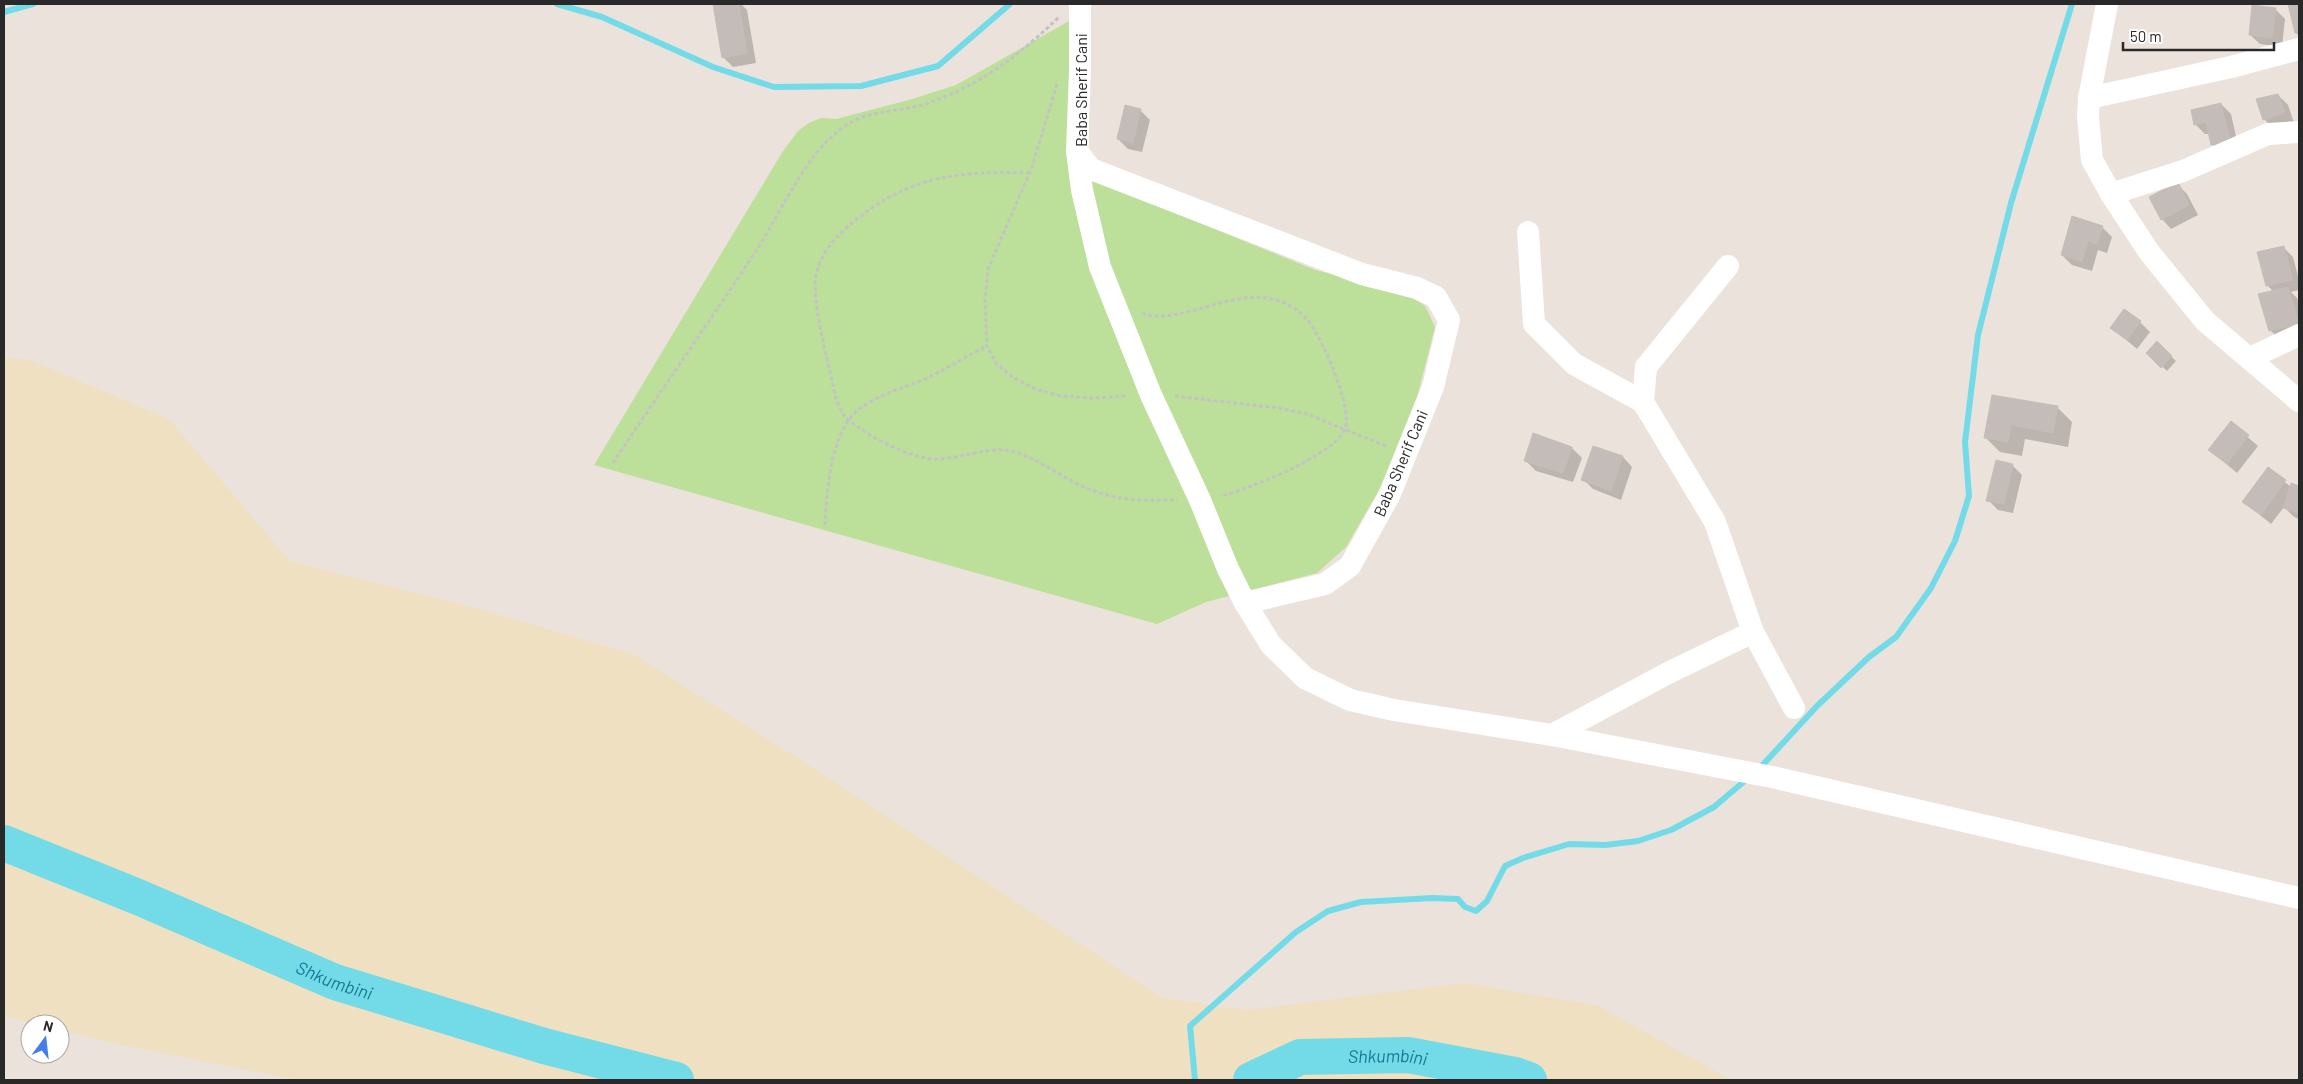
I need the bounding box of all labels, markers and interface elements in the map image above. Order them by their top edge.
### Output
scale bar [2123,20,2274,52]
text: 50 m [2130,27,2162,45]
street label: Baba Sherif Cani [1071,33,1090,147]
street label: Baba Sherif Cani [1369,407,1431,519]
water label: Shkumbini [293,956,376,1004]
north arrow [20,1014,70,1064]
text: N [42,1017,55,1035]
water label: Shkumbini [1348,1044,1430,1070]

